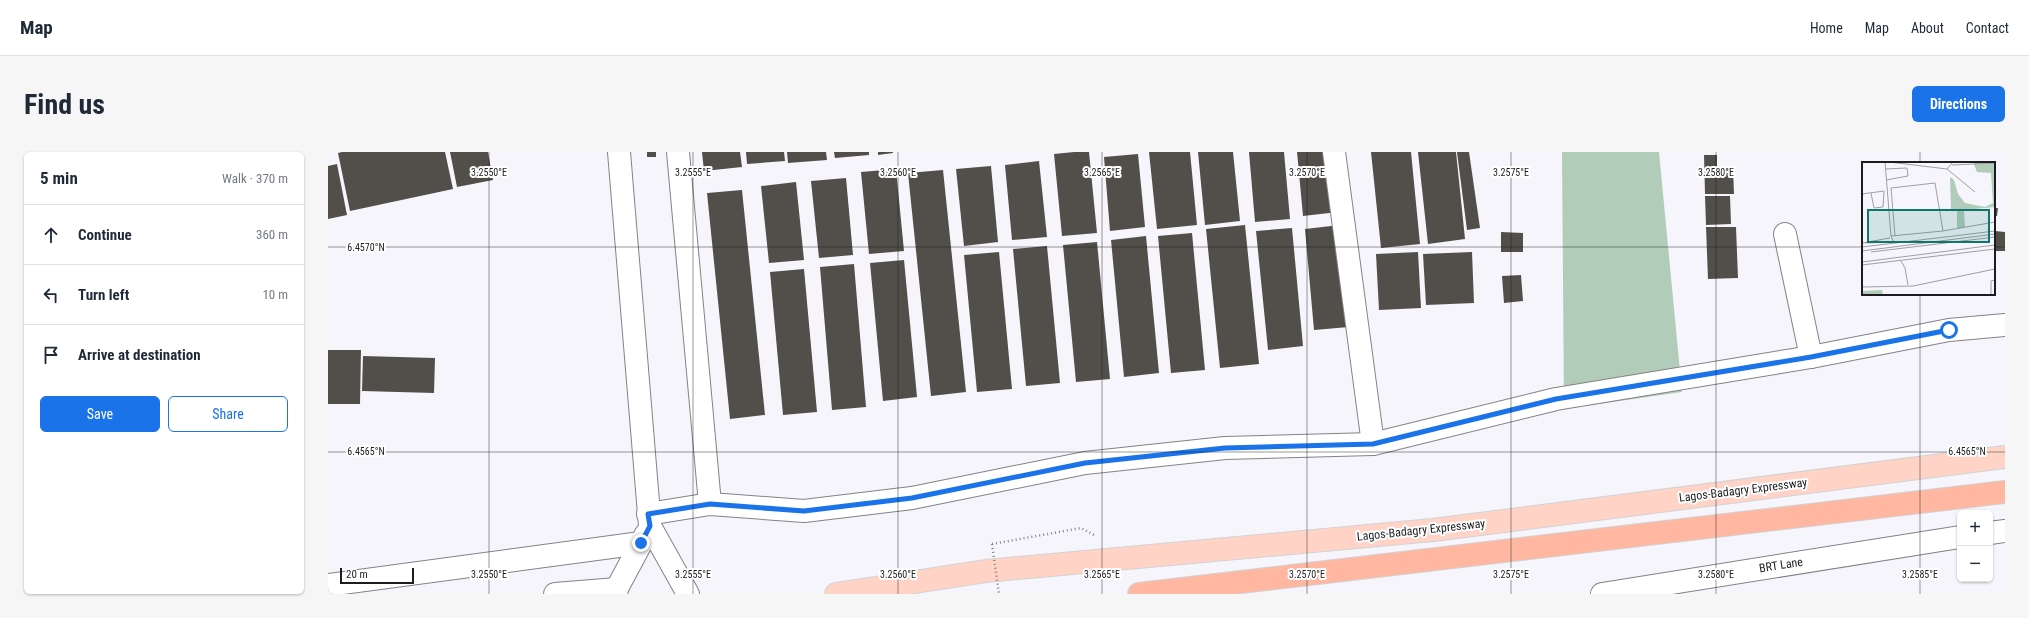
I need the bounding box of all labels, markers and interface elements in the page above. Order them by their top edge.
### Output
text: Map [20,16,53,39]
text: Home [1810,20,1843,36]
text: Map [1865,20,1889,36]
text: About [1911,20,1944,36]
text: Contact [1966,20,2009,36]
button: Directions [1912,86,2005,122]
text: Find us [24,88,105,121]
inset map [1862,162,1995,295]
text: 3.2550°E [471,167,507,178]
text: 3.2555°E [675,167,711,178]
text: 3.2560°E [880,167,916,178]
text: 3.2565°E [1084,167,1120,178]
text: 3.2570°E [1289,167,1325,178]
text: 3.2575°E [1493,167,1529,178]
text: 3.2580°E [1698,167,1734,178]
text: 5 min [40,168,78,188]
text: Walk · 370 m [222,171,288,186]
icon: ahead [40,224,62,246]
text: Continue [78,226,132,244]
text: 360 m [256,227,288,242]
text: 6.4570°N [347,242,385,253]
icon: left [40,284,62,306]
text: Turn left [78,286,129,304]
text: 10 m [262,287,288,302]
route start [1940,321,1958,339]
icon: arrive [40,344,62,366]
text: Arrive at destination [78,346,201,364]
button: Save [40,396,160,432]
button: Share [168,396,288,432]
text: 6.4565°N [347,446,385,457]
text: 6.4565°N [1948,446,1986,457]
street label: Lagos-Badagry Expressway [1678,475,1808,505]
map controls [1957,510,1993,582]
button: + [1957,510,1993,546]
street label: Lagos-Badagry Expressway [1356,516,1486,544]
route end [632,534,650,552]
button: − [1957,546,1993,582]
street label: BRT Lane [1758,555,1804,575]
scale bar [340,566,414,585]
text: 20 m [346,568,368,581]
text: 3.2550°E [471,569,507,580]
text: 3.2555°E [675,569,711,580]
text: 3.2560°E [880,569,916,580]
text: 3.2565°E [1084,569,1120,580]
text: 3.2570°E [1289,569,1325,580]
text: 3.2575°E [1493,569,1529,580]
text: 3.2580°E [1698,569,1734,580]
text: 3.2585°E [1902,569,1938,580]

